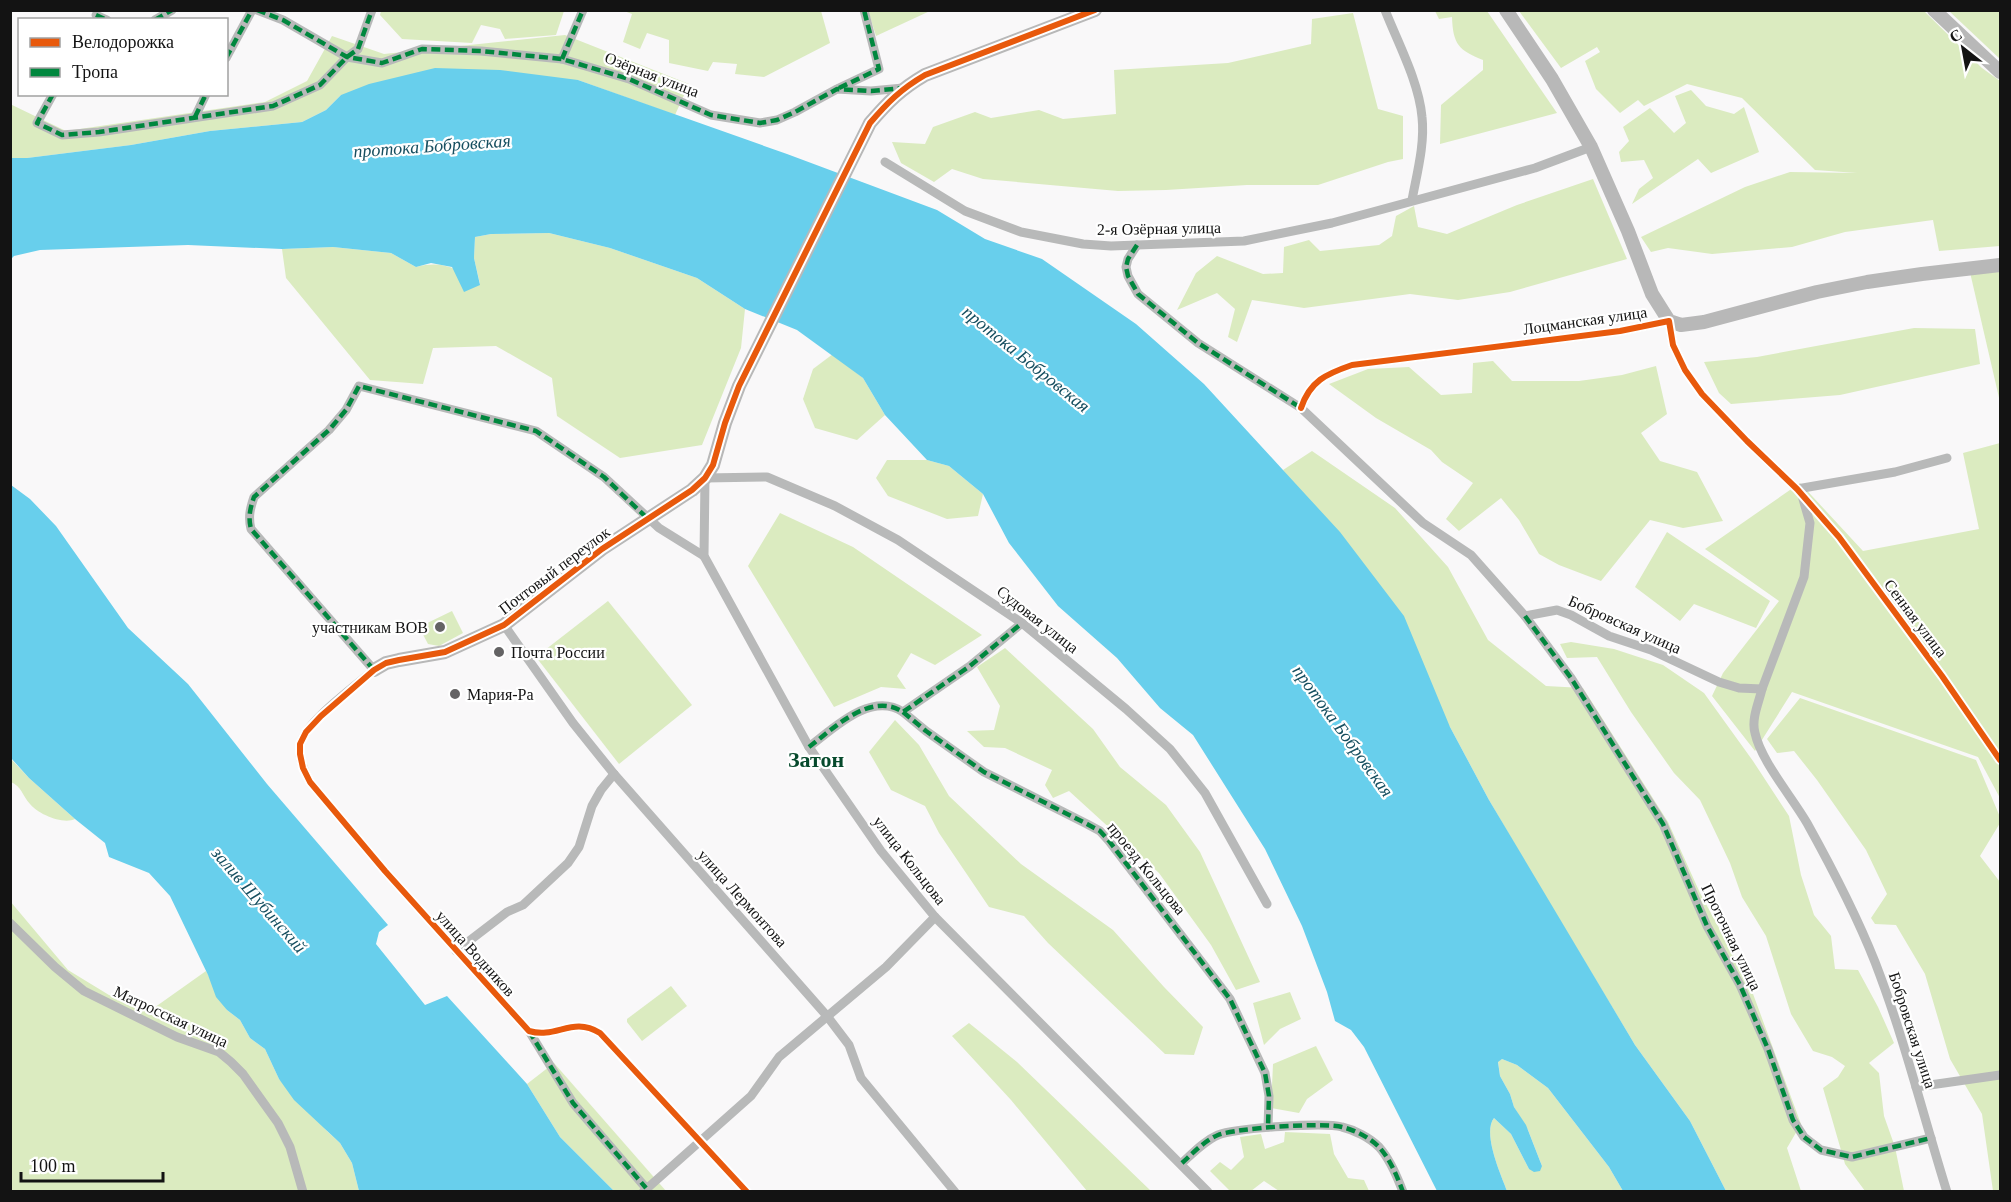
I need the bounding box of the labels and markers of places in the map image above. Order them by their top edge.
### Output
place label: участникам ВОВ [312,619,428,637]
marker: участникам ВОВ [433,620,447,634]
place label: Почта России [511,644,605,661]
marker: Почта России [492,645,506,659]
place label: Мария-Ра [467,686,534,704]
marker: Мария-Ра [448,687,462,701]

